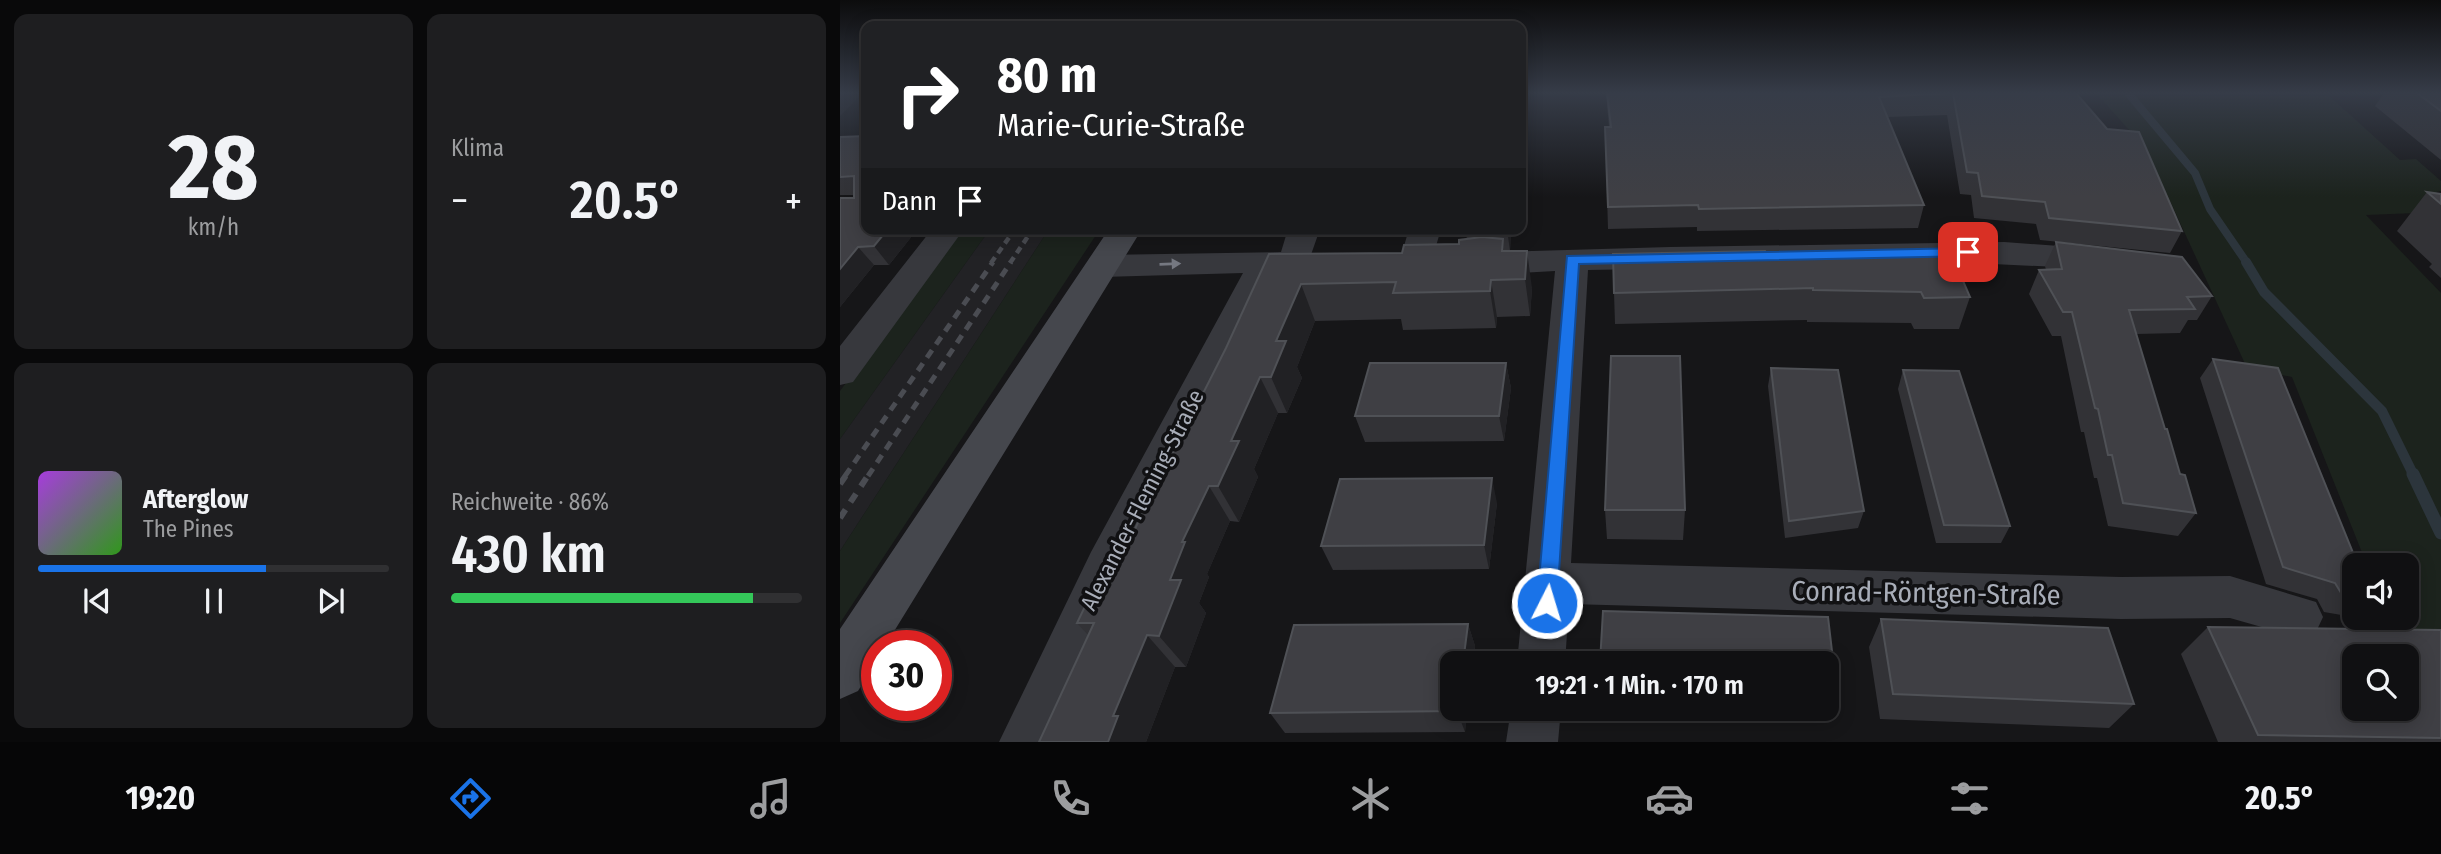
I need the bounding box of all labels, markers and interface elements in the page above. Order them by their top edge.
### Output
text: 80 m [997,46,1097,105]
icon: right [882,49,973,140]
text: Marie-Curie-Straße [997,106,1245,144]
text: 28 [168,113,259,222]
text: Klima [451,134,504,162]
text: 20.5° [570,169,683,232]
text: − [451,178,468,224]
text: + [785,178,802,224]
icon: arrive [951,182,989,220]
text: Dann [882,186,937,217]
text: km/h [188,213,239,241]
pin [1938,222,1998,282]
icon: arrive [1949,233,1987,271]
one-way arrow [1159,259,1181,270]
street label: Alexander-Fleming-Straße [1074,385,1210,615]
text: Afterglow [143,484,248,515]
text: Reichweite · 86% [451,488,609,516]
text: The Pines [143,515,234,543]
text: 430 km [451,523,606,586]
map controls [2342,553,2419,721]
button: sound [2342,553,2419,630]
position arrow [1510,566,1584,640]
street label: Conrad-Röntgen-Straße [1791,574,2061,612]
icon: previous [78,582,116,620]
icon: pause [195,582,233,620]
icon: next [312,582,350,620]
speed limit sign: 30 [861,630,952,721]
button: search [2342,644,2419,721]
text: 19:21 · 1 Min. · 170 m [1535,670,1744,701]
icon: directions [446,774,495,823]
icon: music [746,774,795,823]
icon: phone [1046,774,1095,823]
icon: climate [1346,774,1395,823]
icon: car [1645,774,1694,823]
icon: filters [1945,774,1994,823]
text: 19:20 [125,779,195,817]
text: 20.5° [2245,779,2315,817]

